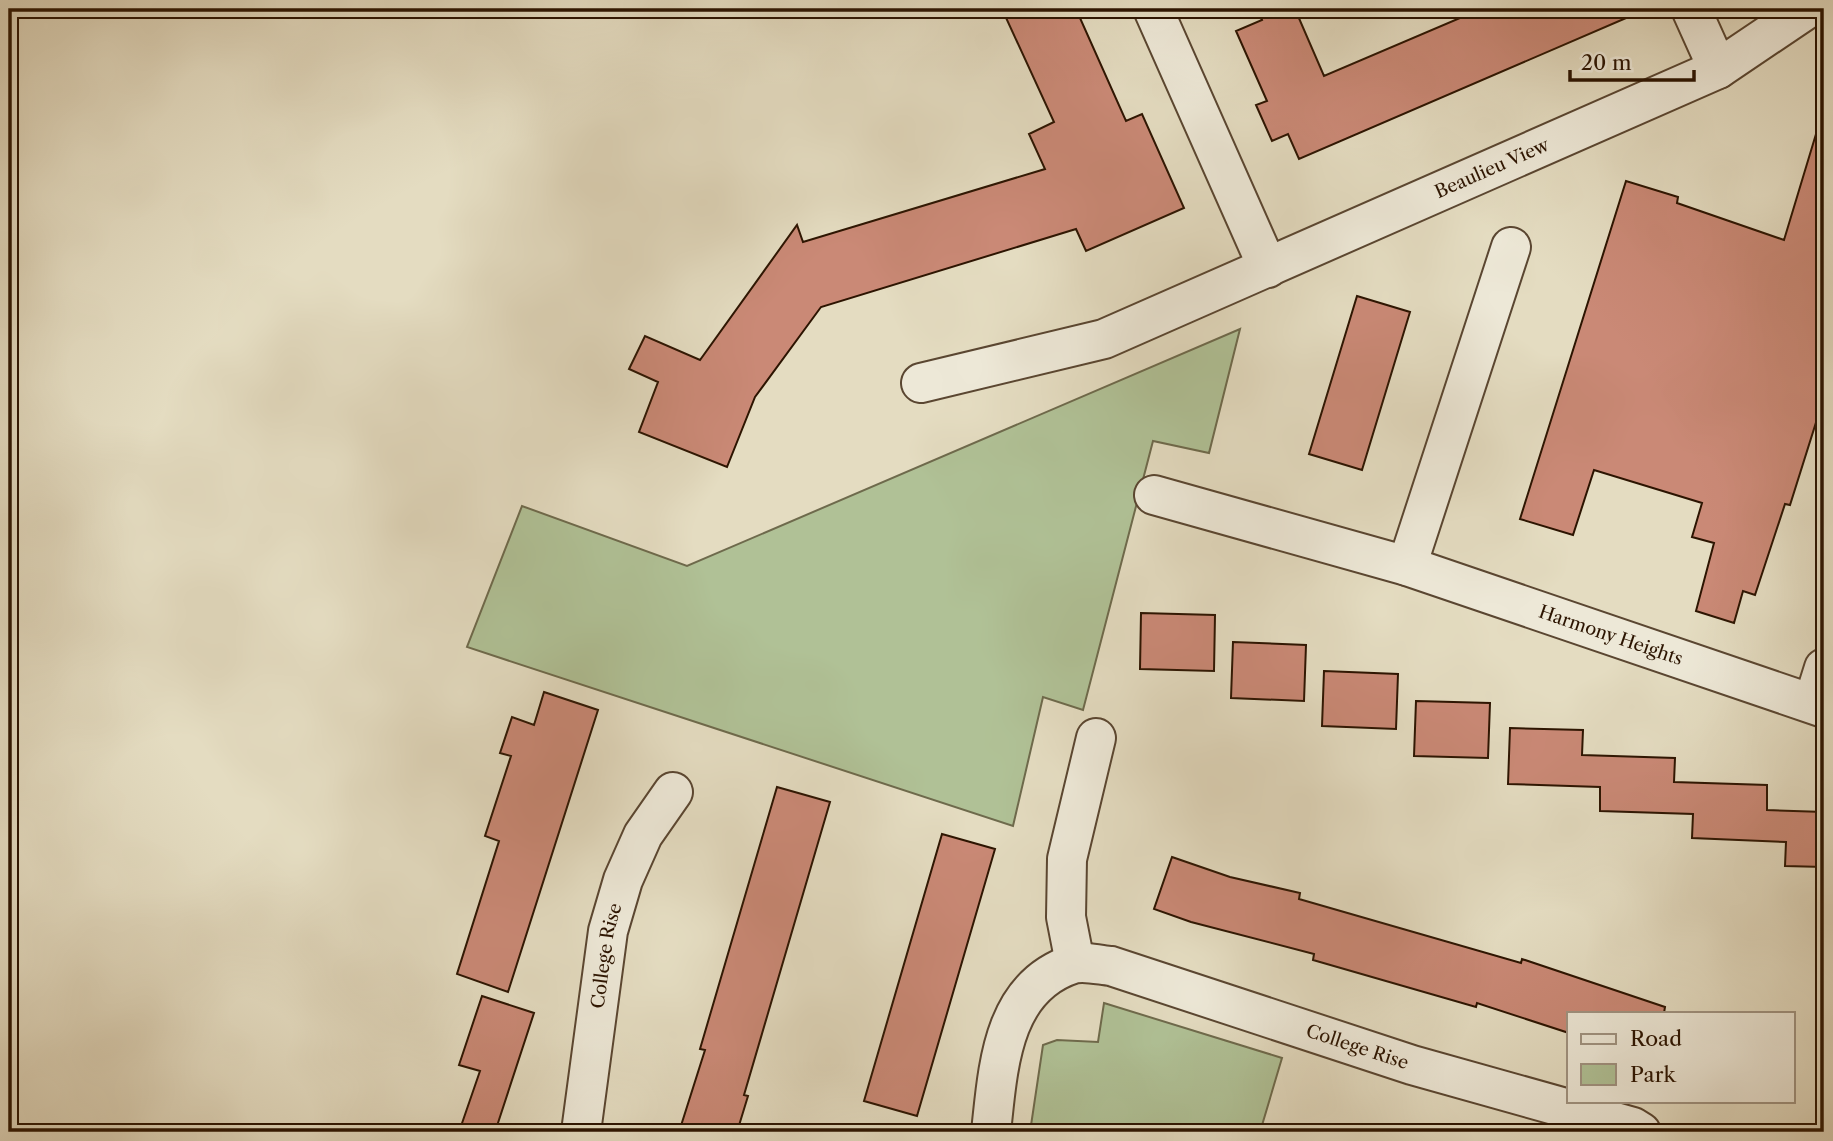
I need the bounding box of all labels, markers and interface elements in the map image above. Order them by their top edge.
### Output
scale bar [1570,38,1695,82]
text: 20 m [1581,50,1632,75]
street label: Beaulieu View [1431,133,1553,203]
street label: Harmony Heights [1536,601,1686,670]
street label: College Rise [587,901,627,1010]
legend [1567,1012,1794,1102]
street label: College Rise [1303,1020,1411,1074]
text: Road [1630,1026,1682,1051]
text: Park [1630,1062,1676,1087]

